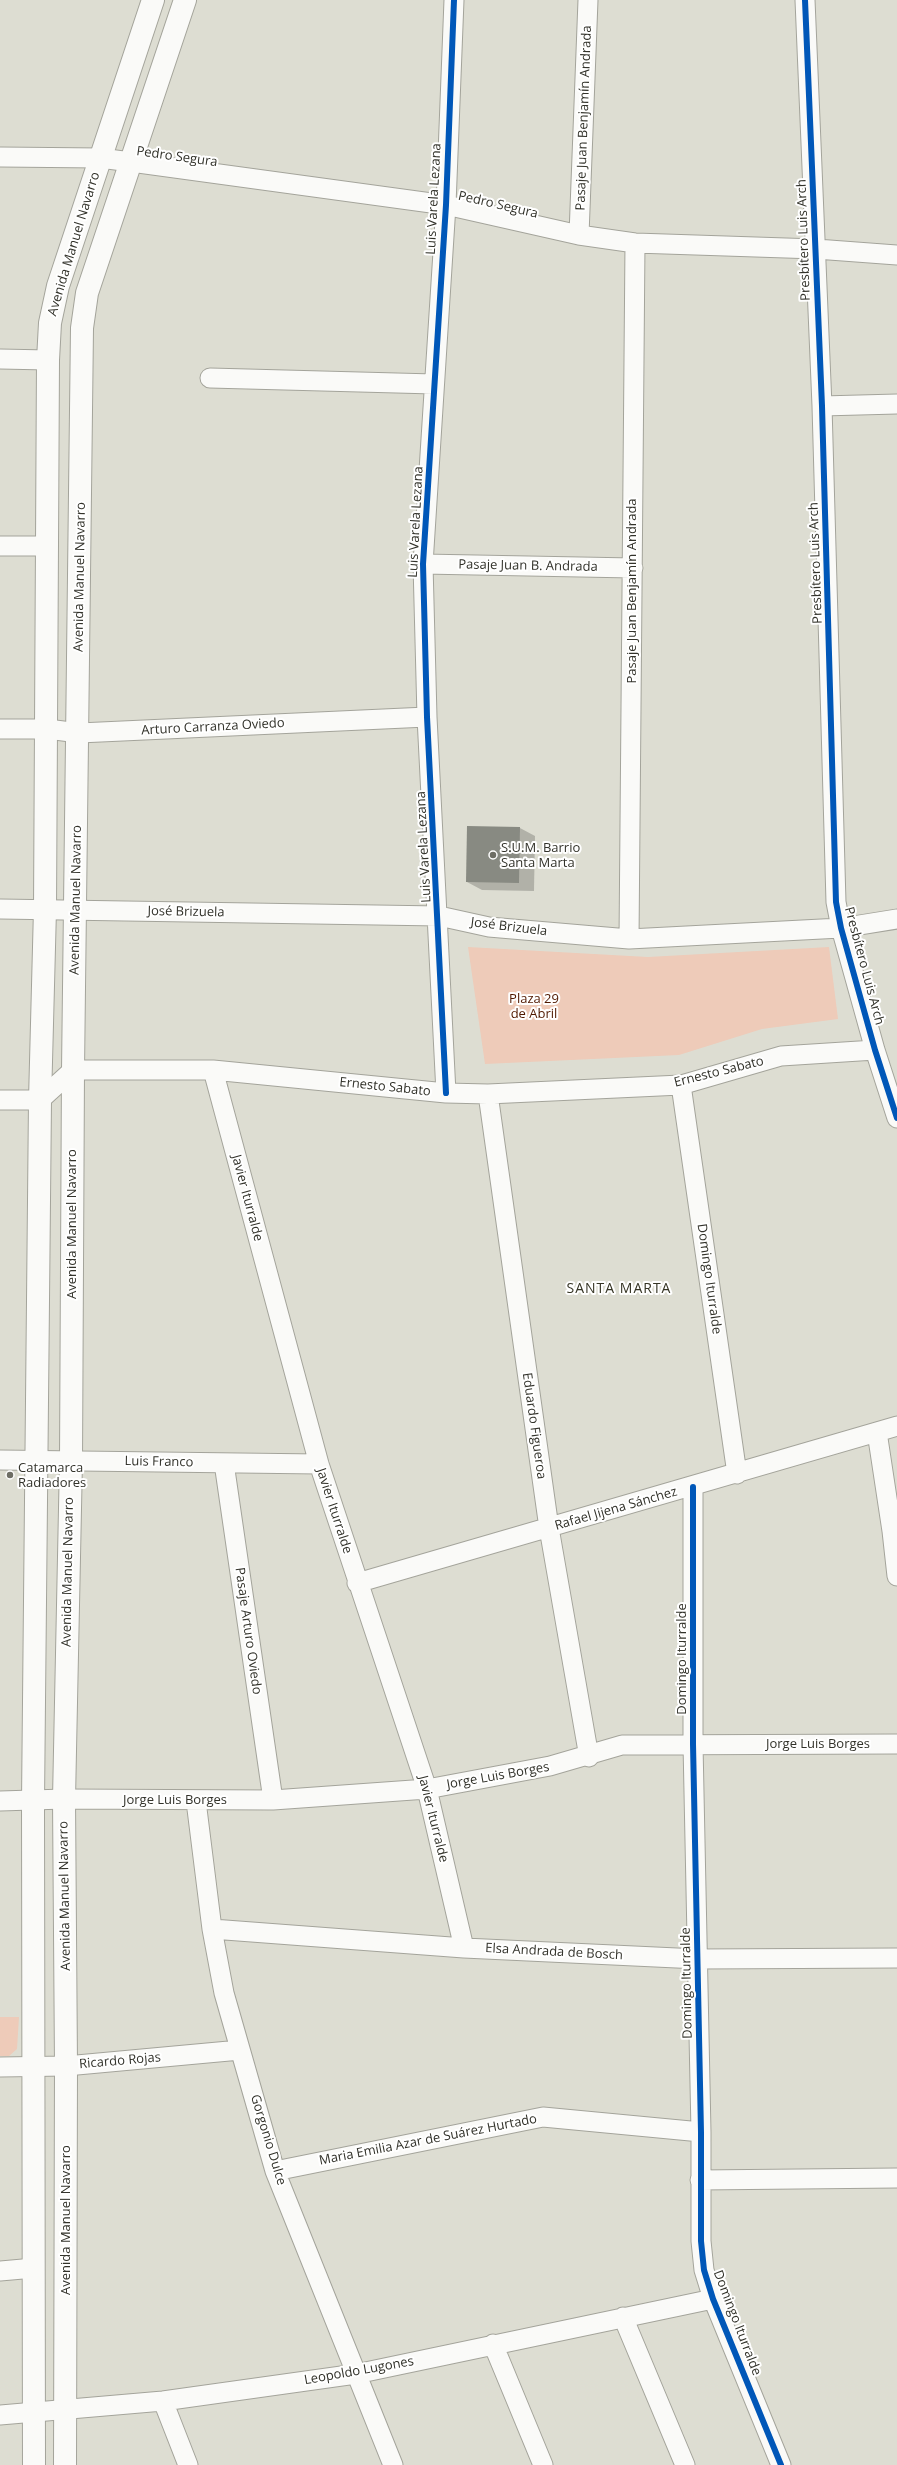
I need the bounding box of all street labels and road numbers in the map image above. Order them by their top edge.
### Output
street label: Pasaje Juan Benjamín Andrada [573,25,595,211]
street label: Luis Varela Lezana [423,143,445,255]
street label: Pedro Segura [136,144,218,170]
street label: Avenida Manuel Navarro [45,170,103,318]
street label: Presbítero Luis Arch [794,179,814,301]
street label: Pedro Segura [457,188,539,222]
street label: Luis Varela Lezana [405,466,427,578]
street label: Pasaje Juan Benjamín Andrada [624,498,640,684]
street label: Avenida Manuel Navarro [71,502,89,652]
street label: Presbítero Luis Arch [806,502,826,624]
street label: Pasaje Juan B. Andrada [458,557,598,575]
street label: Arturo Carranza Oviedo [141,715,285,739]
street label: Luis Varela Lezana [413,791,435,903]
street label: Avenida Manuel Navarro [67,825,85,975]
street label: José Brizuela [147,904,225,920]
street label: Presbítero Luis Arch [841,905,887,1027]
street label: José Brizuela [470,915,548,939]
street label: Ernesto Sabato [673,1053,765,1091]
street label: Ernesto Sabato [339,1074,431,1100]
street label: Avenida Manuel Navarro [64,1149,80,1299]
street label: Javier Iturralde [228,1153,266,1243]
street label: Domingo Iturralde [694,1223,724,1335]
street label: Eduardo Figueroa [519,1372,549,1480]
street label: Luis Franco [124,1454,194,1470]
street label: Javier Iturralde [313,1466,355,1556]
street label: Rafael Jijena Sánchez [553,1484,679,1534]
street label: Avenida Manuel Navarro [59,1497,77,1647]
street label: Pasaje Arturo Oviedo [231,1567,265,1695]
street label: Domingo Iturralde [674,1603,690,1715]
street label: Jorge Luis Borges [766,1736,870,1752]
street label: Jorge Luis Borges [445,1759,551,1793]
street label: Javier Iturralde [415,1774,451,1864]
street label: Jorge Luis Borges [123,1792,227,1808]
street label: Avenida Manuel Navarro [56,1821,74,1971]
street label: Domingo Iturralde [678,1927,696,2039]
street label: Elsa Andrada de Bosch [485,1941,623,1963]
street label: Ricardo Rojas [79,2050,161,2072]
street label: Gorgonio Dulce [247,2093,289,2187]
street label: Maria Emilia Azar de Suárez Hurtado [318,2111,538,2169]
street label: Avenida Manuel Navarro [58,2145,74,2295]
street label: Domingo Iturralde [710,2268,764,2378]
street label: Leopoldo Lugones [303,2354,415,2388]

